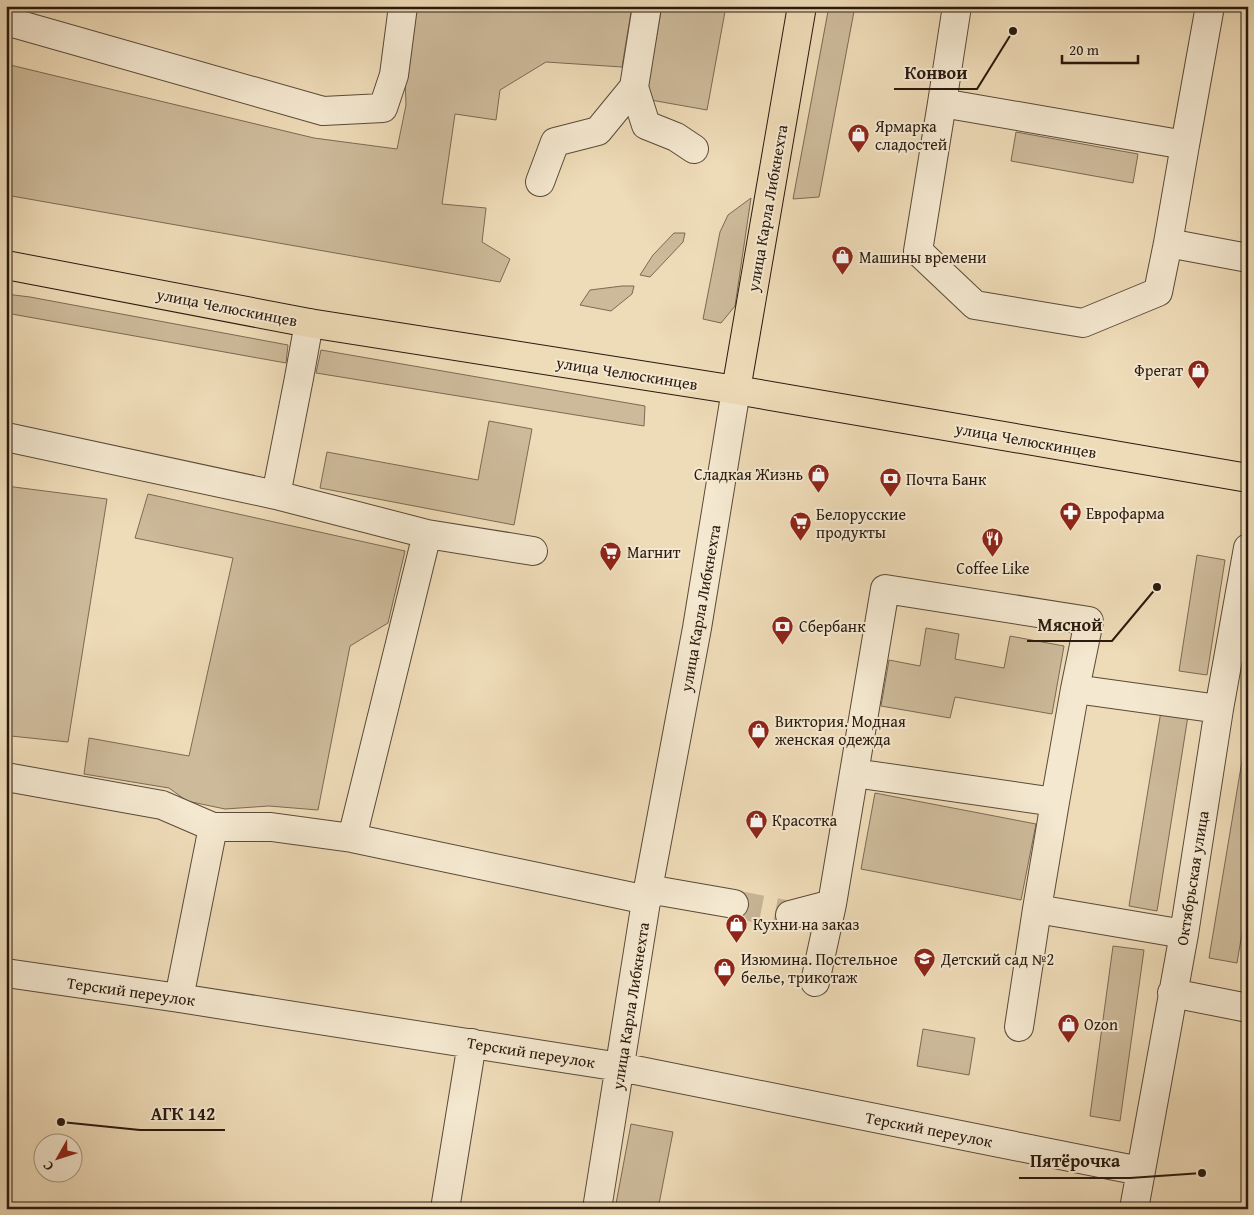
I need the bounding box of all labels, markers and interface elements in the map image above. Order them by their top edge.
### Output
scale bar [1062,32,1138,64]
text: 20 m [1069,39,1100,60]
callout: Конвои [894,56,977,89]
text: Конвои [905,59,967,86]
place label: Ярмарка сладостей [874,114,948,156]
street label: улица Карла Либкнехта [740,122,794,294]
shop icon: Ярмарка сладостей [847,123,871,154]
shop icon: Машины времени [831,245,855,276]
place label: Машины времени [859,245,987,269]
street label: улица Челюскинцев [154,281,300,332]
street label: улица Челюскинцев [553,350,700,396]
place label: Фрегат [1134,358,1183,382]
shop icon: Фрегат [1187,358,1211,389]
street label: улица Челюскинцев [952,416,1099,464]
place label: Сладкая Жизнь [694,462,803,486]
shop icon: Сладкая Жизнь [807,462,831,493]
bank icon: Почта Банк [878,467,902,498]
place label: Почта Банк [906,467,987,491]
pharmacy icon: Еврофарма [1058,501,1082,532]
place label: Еврофарма [1086,501,1165,525]
place label: Белорусские продукты [816,502,906,544]
supermarket icon: Белорусские продукты [788,511,812,542]
street label: улица Карла Либкнехта [673,522,727,694]
restaurant icon: Coffee Like [981,527,1005,558]
supermarket icon: Магнит [599,540,623,571]
place label: Магнит [627,540,681,564]
place label: Coffee Like [956,556,1030,580]
callout: Мясной [1027,608,1112,641]
text: Мясной [1038,611,1102,638]
bank icon: Сбербанк [771,614,795,645]
place label: Сбербанк [799,614,866,638]
place label: Виктория. Модная женская одежда [775,709,906,751]
shop icon: Виктория. Модная женская одежда [747,718,771,749]
shop icon: Красотка [744,808,768,839]
place label: Красотка [772,808,837,832]
street label: Октябрьская улица [1169,808,1215,947]
shop icon: Кухни на заказ [725,912,749,943]
place label: Кухни на заказ [753,912,859,936]
street label: улица Карла Либкнехта [605,920,655,1092]
place label: Изюмина. Постельное белье, трикотаж [741,947,898,989]
school or university icon: Детский сад №2 [913,947,937,978]
place label: Детский сад №2 [940,947,1054,971]
shop icon: Изюмина. Постельное белье, трикотаж [713,956,737,987]
street label: Терский переулок [65,970,197,1012]
shop icon: Ozon [1056,1012,1080,1043]
place label: Ozon [1084,1012,1118,1036]
street label: Терский переулок [465,1030,597,1074]
callout: АГК 142 [140,1097,225,1130]
text: АГК 142 [151,1100,215,1127]
street label: Терский переулок [863,1105,995,1153]
north arrow [32,1132,82,1182]
callout: Пятёрочка [1019,1145,1130,1178]
text: Пятёрочка [1030,1147,1121,1174]
text: С [38,1157,58,1176]

